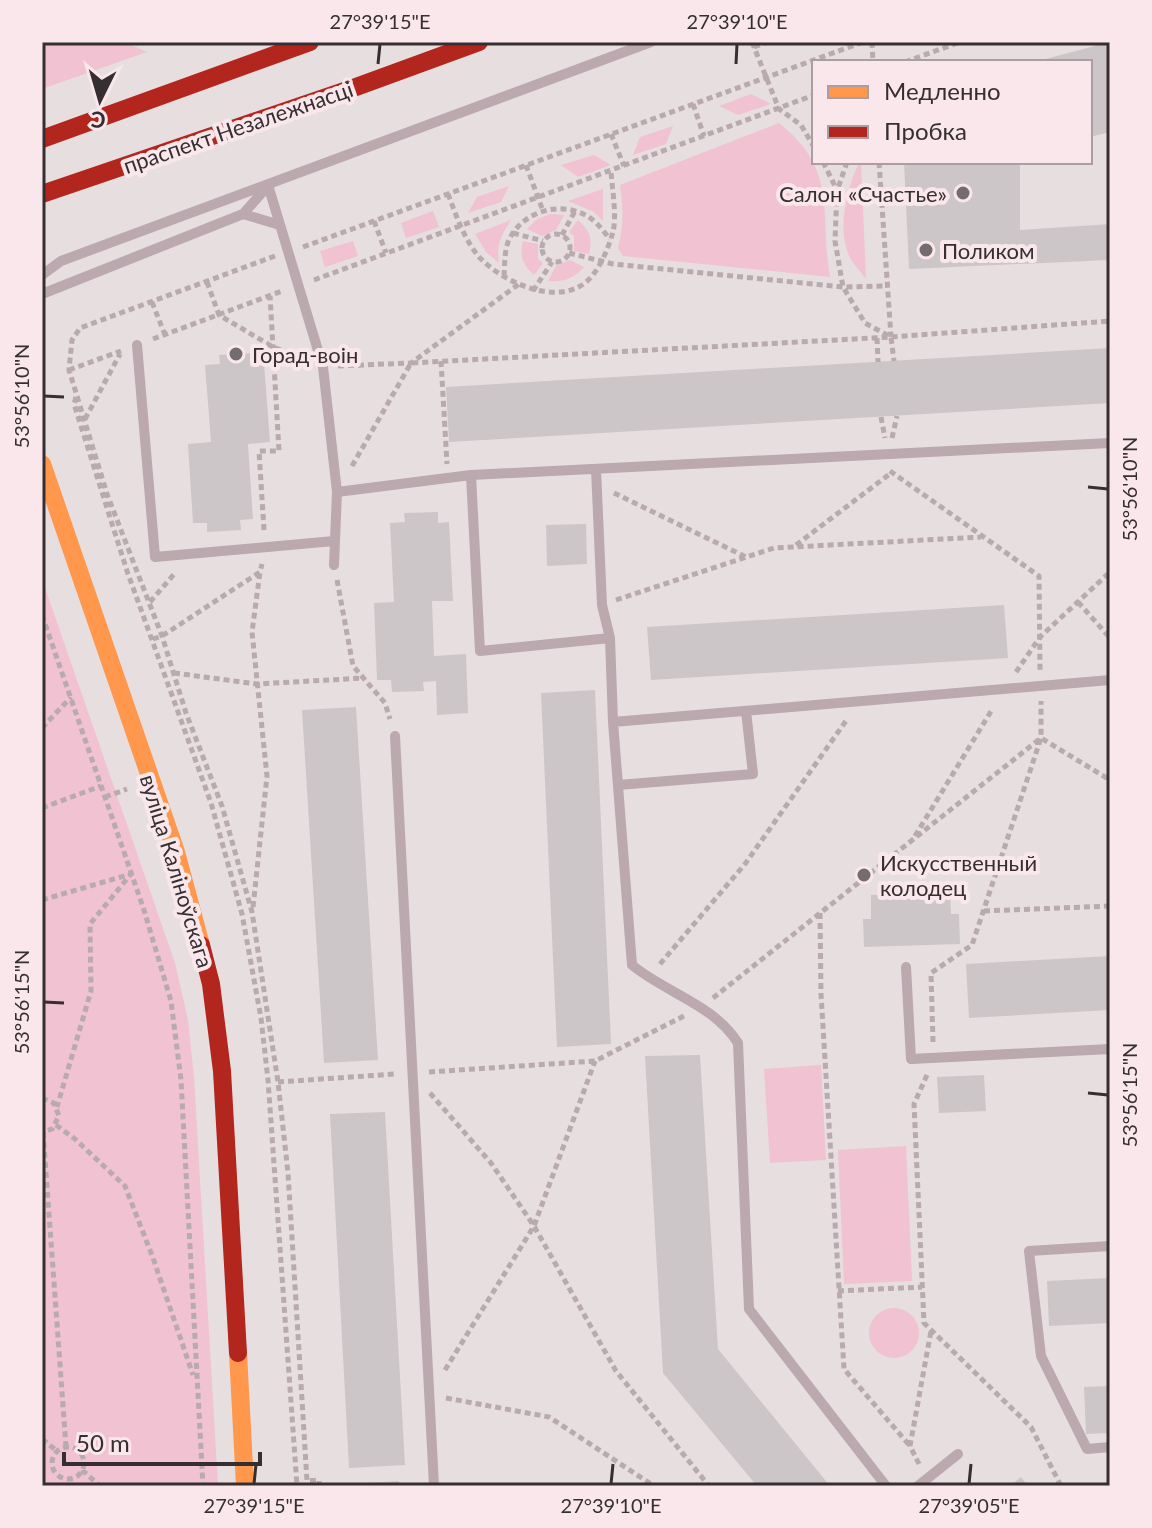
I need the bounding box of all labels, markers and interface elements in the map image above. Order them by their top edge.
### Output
text: 27°39'15"E [330,9,430,33]
text: 27°39'10"E [687,9,787,33]
north arrow [60,60,140,140]
legend [812,60,1092,164]
street label: праспект Незалежнасці [120,75,356,179]
text: Медленно [884,76,1001,105]
text: С [89,106,107,135]
text: Пробка [884,116,967,145]
place label: Салон «Счастье» [779,180,947,207]
marker: Салон «Счастье» [954,184,972,202]
place label: Поликом [942,237,1034,264]
marker: Поликом [917,241,935,259]
place label: Горад-воін [252,341,358,368]
text: 53°56'10"N [9,344,33,448]
marker: Горад-воін [227,345,245,363]
text: 53°56'10"N [1117,437,1141,541]
street label: вуліца Каліноўскага [135,771,219,971]
place label: Искусственный колодец [880,849,1037,901]
marker: Искусственный колодец [855,866,873,884]
text: 53°56'15"N [9,950,33,1054]
text: 53°56'15"N [1117,1043,1141,1147]
scale bar [64,1416,260,1466]
text: 50 m [76,1428,130,1457]
text: 27°39'15"E [204,1493,304,1517]
text: 27°39'10"E [561,1493,661,1517]
text: 27°39'05"E [919,1493,1019,1517]

